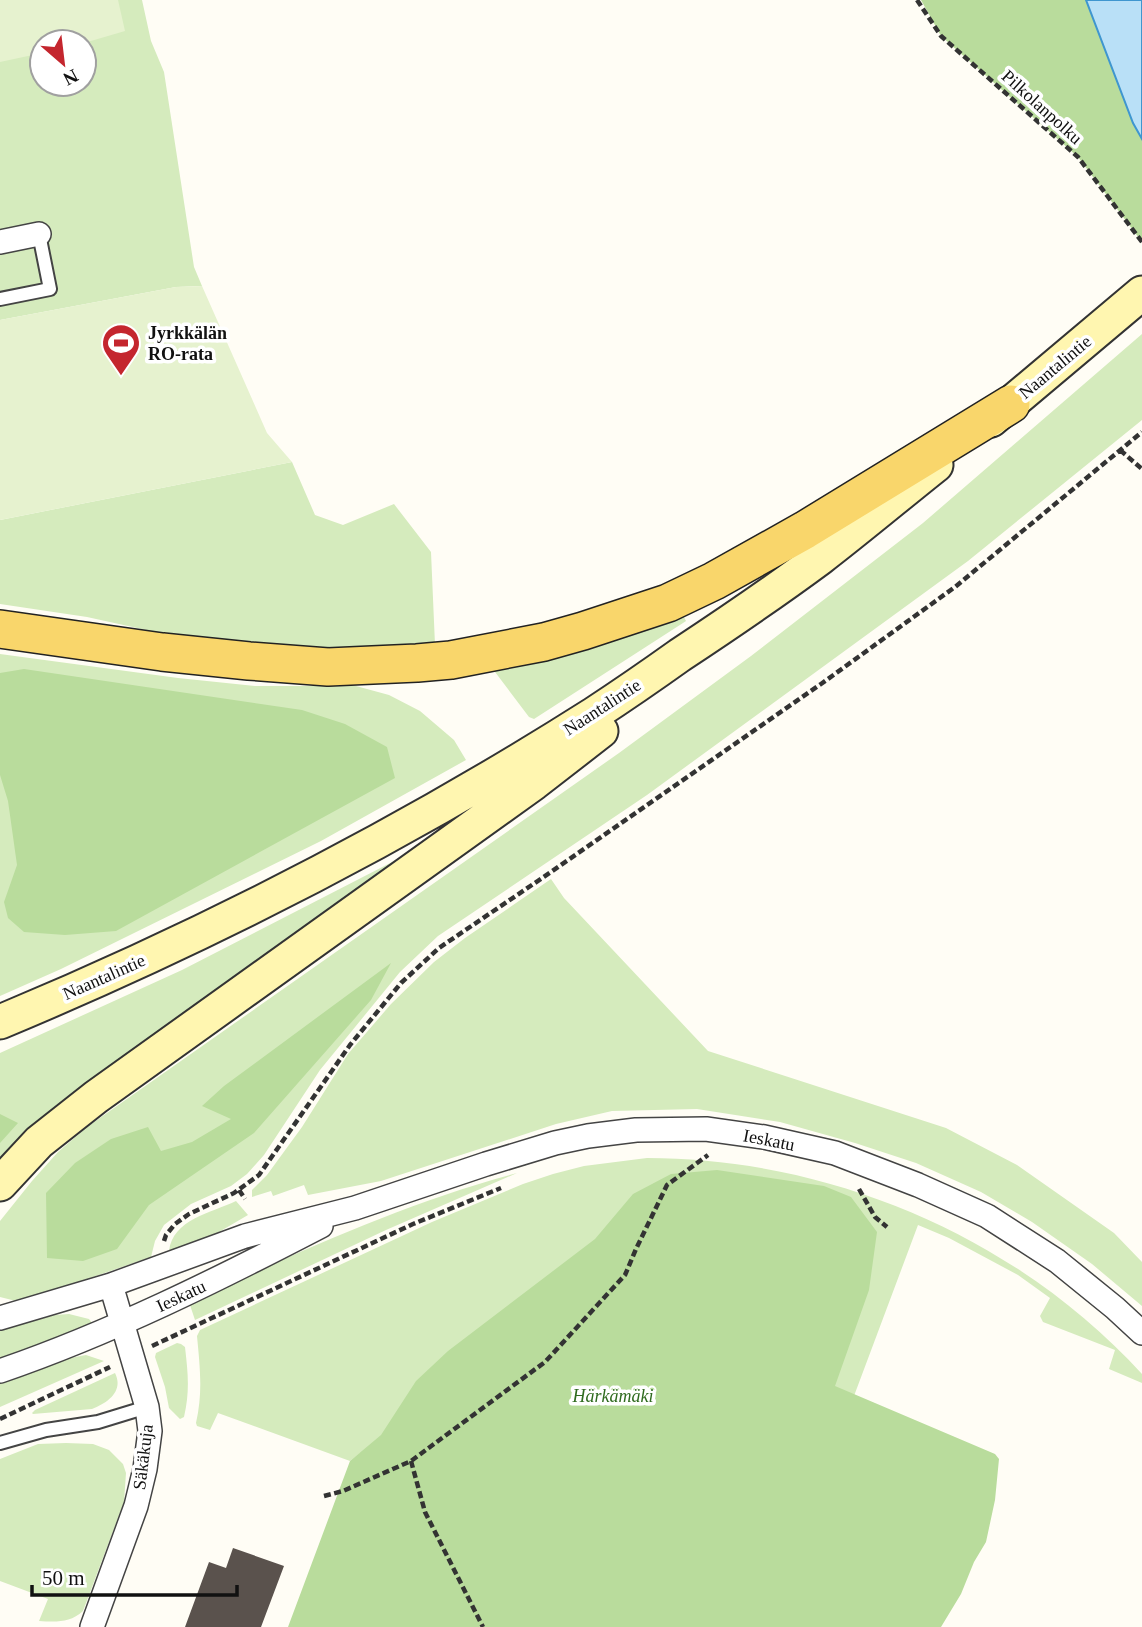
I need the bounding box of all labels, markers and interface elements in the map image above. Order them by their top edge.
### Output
north arrow [28,28,98,98]
text: N [60,65,82,90]
street label: Pilkolanpolku [998,66,1086,148]
sports icon: Jyrkkälän RO-rata [100,322,142,377]
place label: Jyrkkälän RO-rata [148,323,227,364]
street label: Naantalintie [1015,331,1095,403]
street label: Naantalintie [560,675,644,739]
street label: Naantalintie [60,950,148,1004]
street label: Ieskatu [742,1125,796,1155]
street label: Ieskatu [153,1276,209,1316]
park label: Härkämäki [572,1386,653,1406]
street label: Säkäkuja [129,1423,157,1491]
scale bar [32,1554,236,1598]
text: 50 m [42,1566,85,1590]

